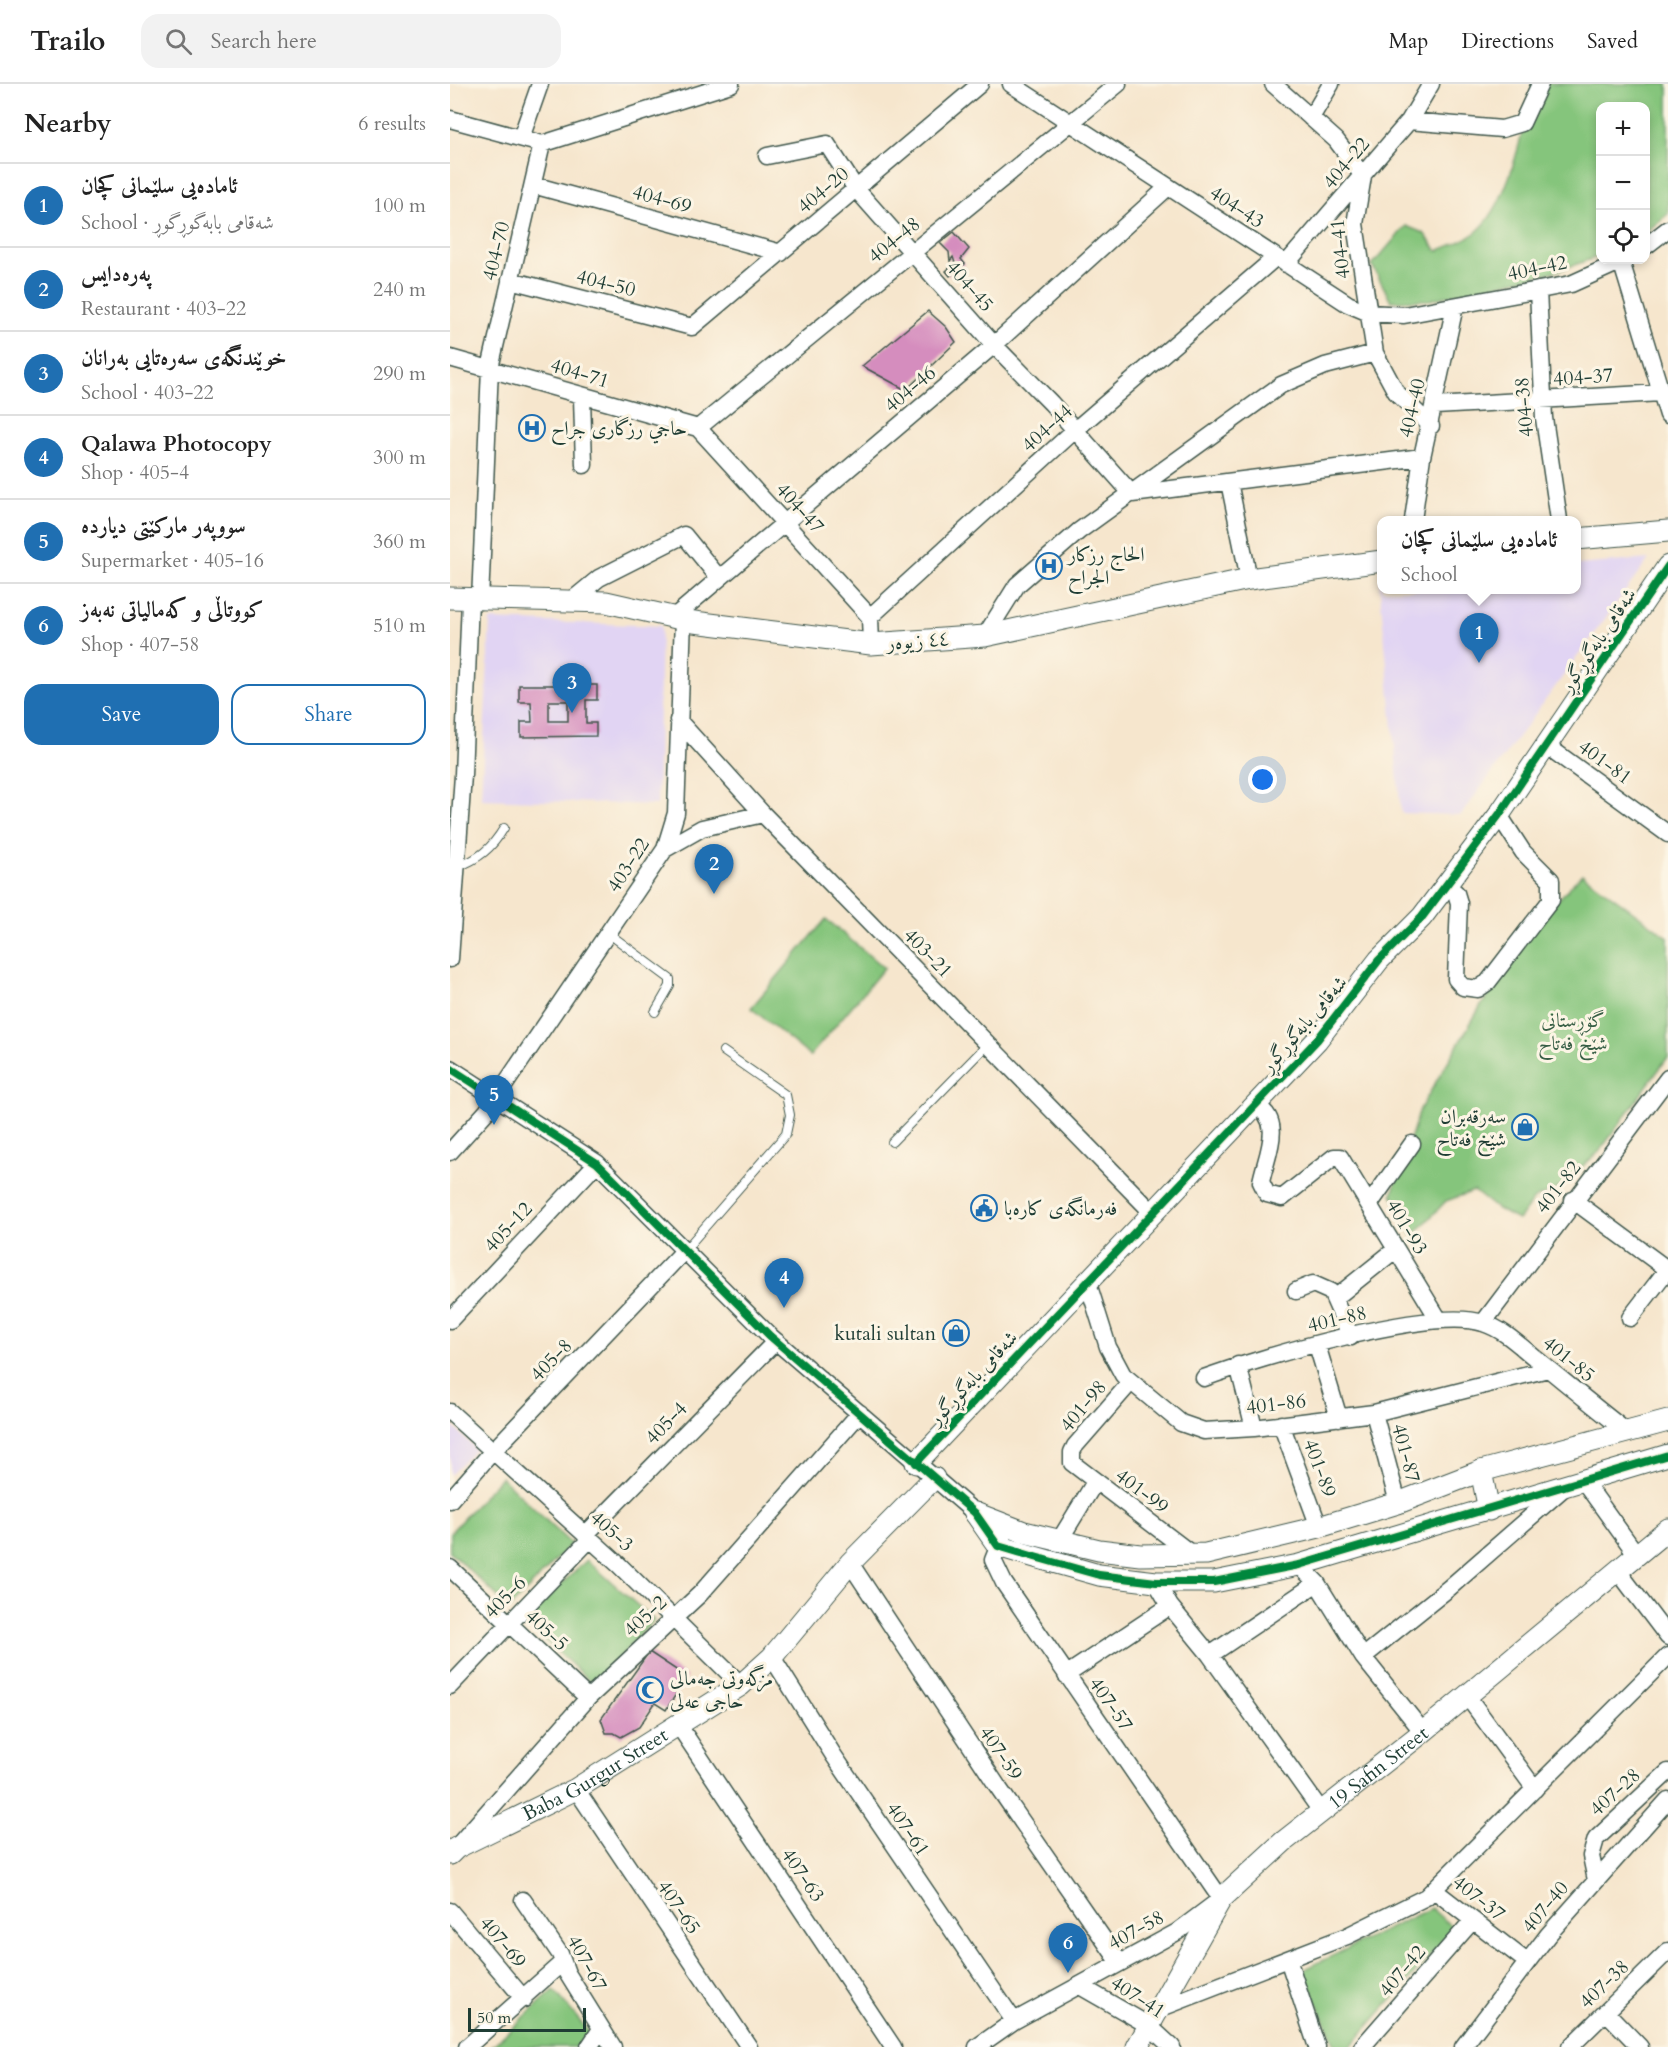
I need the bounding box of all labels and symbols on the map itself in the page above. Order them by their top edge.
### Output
street label: 404-22 [1316,131,1376,195]
street label: 404-20 [791,160,855,220]
street label: 404-69 [629,178,695,220]
street label: 404-43 [1204,179,1270,235]
street label: 404-48 [862,211,926,269]
street label: 404-41 [1323,218,1357,280]
street label: 404-70 [476,219,516,283]
street label: 404-42 [1505,249,1569,287]
street label: 404-45 [940,254,1000,318]
street label: 404-50 [574,263,638,303]
street label: 404-71 [547,351,613,395]
street label: 404-46 [878,359,942,419]
street label: 404-37 [1552,361,1614,393]
street label: 404-40 [1392,376,1432,440]
street label: 404-38 [1508,376,1540,438]
street label: 404-44 [1016,398,1078,458]
hospital icon: حاجي رزگارى جراح [517,413,547,443]
place label: حاجي رزگارى جراح [551,415,687,446]
street label: 404-47 [770,477,830,539]
place label: الحاج رزكار الجراح [1066,541,1145,595]
hospital icon: الحاج رزكار الجراح [1034,551,1064,581]
street label: شەقامی بابەگوڕگوڕ [1552,583,1644,700]
pin: 1 [1460,614,1498,663]
street label: ٤٤ زیوەر [884,625,950,657]
pin: 3 [552,664,592,713]
street label: 401-81 [1573,733,1637,791]
your location [1248,765,1277,794]
street label: 403-22 [600,832,656,898]
pin: 2 [694,844,734,894]
street label: 403-21 [897,922,959,984]
street label: شەقامی بابەگوڕگوڕ [1253,970,1355,1081]
park label: گۆڕستانی شێخ فەتاح [1538,1007,1608,1061]
pin: 5 [474,1076,513,1125]
place label: سەرقەبران شێخ فەتاح [1437,1103,1506,1157]
shop icon: سەرقەبران شێخ فەتاح [1510,1112,1540,1142]
street label: 401-82 [1529,1155,1587,1219]
public building icon: فەرمانگەی کارەبا [969,1193,999,1223]
street label: 401-93 [1380,1194,1434,1260]
place label: فەرمانگەی کارەبا [1004,1195,1117,1222]
street label: 405-12 [478,1196,538,1258]
pin: 4 [764,1258,804,1308]
street label: 401-88 [1305,1299,1369,1339]
shop icon: kutali sultan [941,1318,971,1348]
place label: kutali sultan [834,1320,937,1347]
street label: شەقامی بابەگوڕگوڕ [921,1325,1025,1434]
street label: 401-85 [1537,1330,1601,1388]
street label: 405-8 [524,1333,578,1387]
street label: 401-98 [1053,1374,1113,1438]
street label: 401-86 [1245,1387,1307,1421]
street label: 405-4 [639,1396,693,1450]
street label: 401-87 [1385,1420,1427,1486]
street label: 401-89 [1297,1435,1343,1501]
street label: 401-99 [1110,1462,1174,1520]
street label: 405-3 [584,1504,640,1558]
street label: 405-6 [478,1570,532,1624]
street label: 405-2 [618,1589,672,1643]
street label: 405-5 [520,1603,574,1657]
place label: مزگەوتی جەمالی حاجی عەلی [670,1664,773,1715]
street label: 407-57 [1083,1672,1139,1736]
mosque icon: مزگەوتی جەمالی حاجی عەلی [635,1675,665,1705]
street label: 19 Safin Street [1322,1719,1434,1815]
street label: Baba Gurgur Street [518,1721,673,1827]
street label: 407-59 [973,1721,1029,1785]
street label: 407-28 [1584,1762,1646,1822]
street label: 407-61 [880,1797,936,1861]
street label: 407-63 [775,1843,831,1907]
street label: 407-37 [1447,1869,1511,1927]
street label: 407-65 [651,1875,707,1939]
street label: 407-40 [1515,1875,1575,1939]
street label: 407-58 [1103,1904,1169,1956]
street label: 407-69 [473,1910,533,1974]
pin: 6 [1048,1924,1088,1973]
street label: 407-67 [561,1930,613,1996]
street label: 407-42 [1372,1939,1432,2003]
street label: 407-38 [1573,1953,1635,2015]
street label: 407-41 [1105,1969,1171,2025]
scale bar [468,2005,586,2032]

